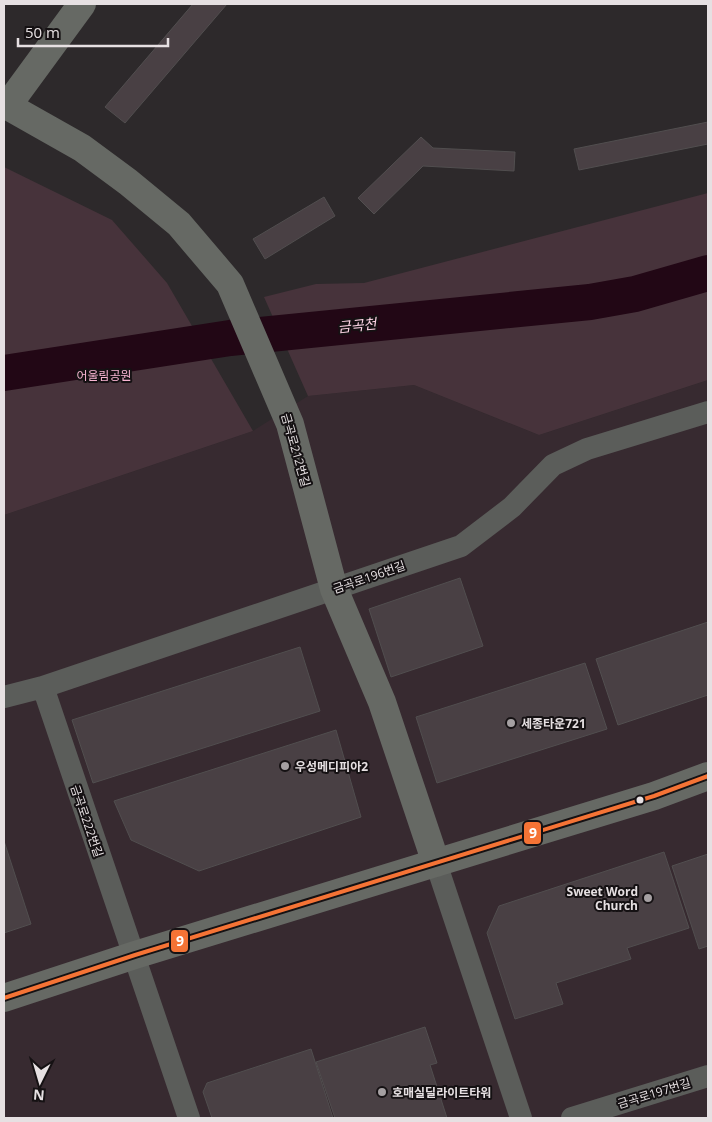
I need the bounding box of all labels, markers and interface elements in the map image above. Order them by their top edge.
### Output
scale bar [18,15,168,47]
text: 50 m [25,22,60,42]
water label: 금곡천 [337,313,378,336]
park label: 어울림공원 [76,367,132,384]
street label: 금곡로212번길 [277,411,315,489]
street label: 금곡로196번길 [330,557,408,597]
place label: 세종타운721 [521,715,586,732]
marker: 세종타운721 [505,717,517,729]
place label: 우성메디피아2 [295,758,368,775]
marker: 우성메디피아2 [279,760,291,772]
street label: 금곡로222번길 [67,782,107,860]
unlabelled marker [635,795,645,805]
line badge: 9 [523,821,542,845]
text: 9 [529,823,537,842]
place label: Sweet Word Church [567,883,638,914]
marker: Sweet Word Church [642,892,654,904]
line badge: 9 [170,929,189,953]
text: 9 [176,931,184,950]
north arrow [15,1057,65,1107]
street label: 금곡로197번길 [615,1074,693,1112]
place label: 호매실딜라이트타워 [392,1084,491,1101]
text: N [32,1085,45,1105]
marker: 호매실딜라이트타워 [376,1086,388,1098]

